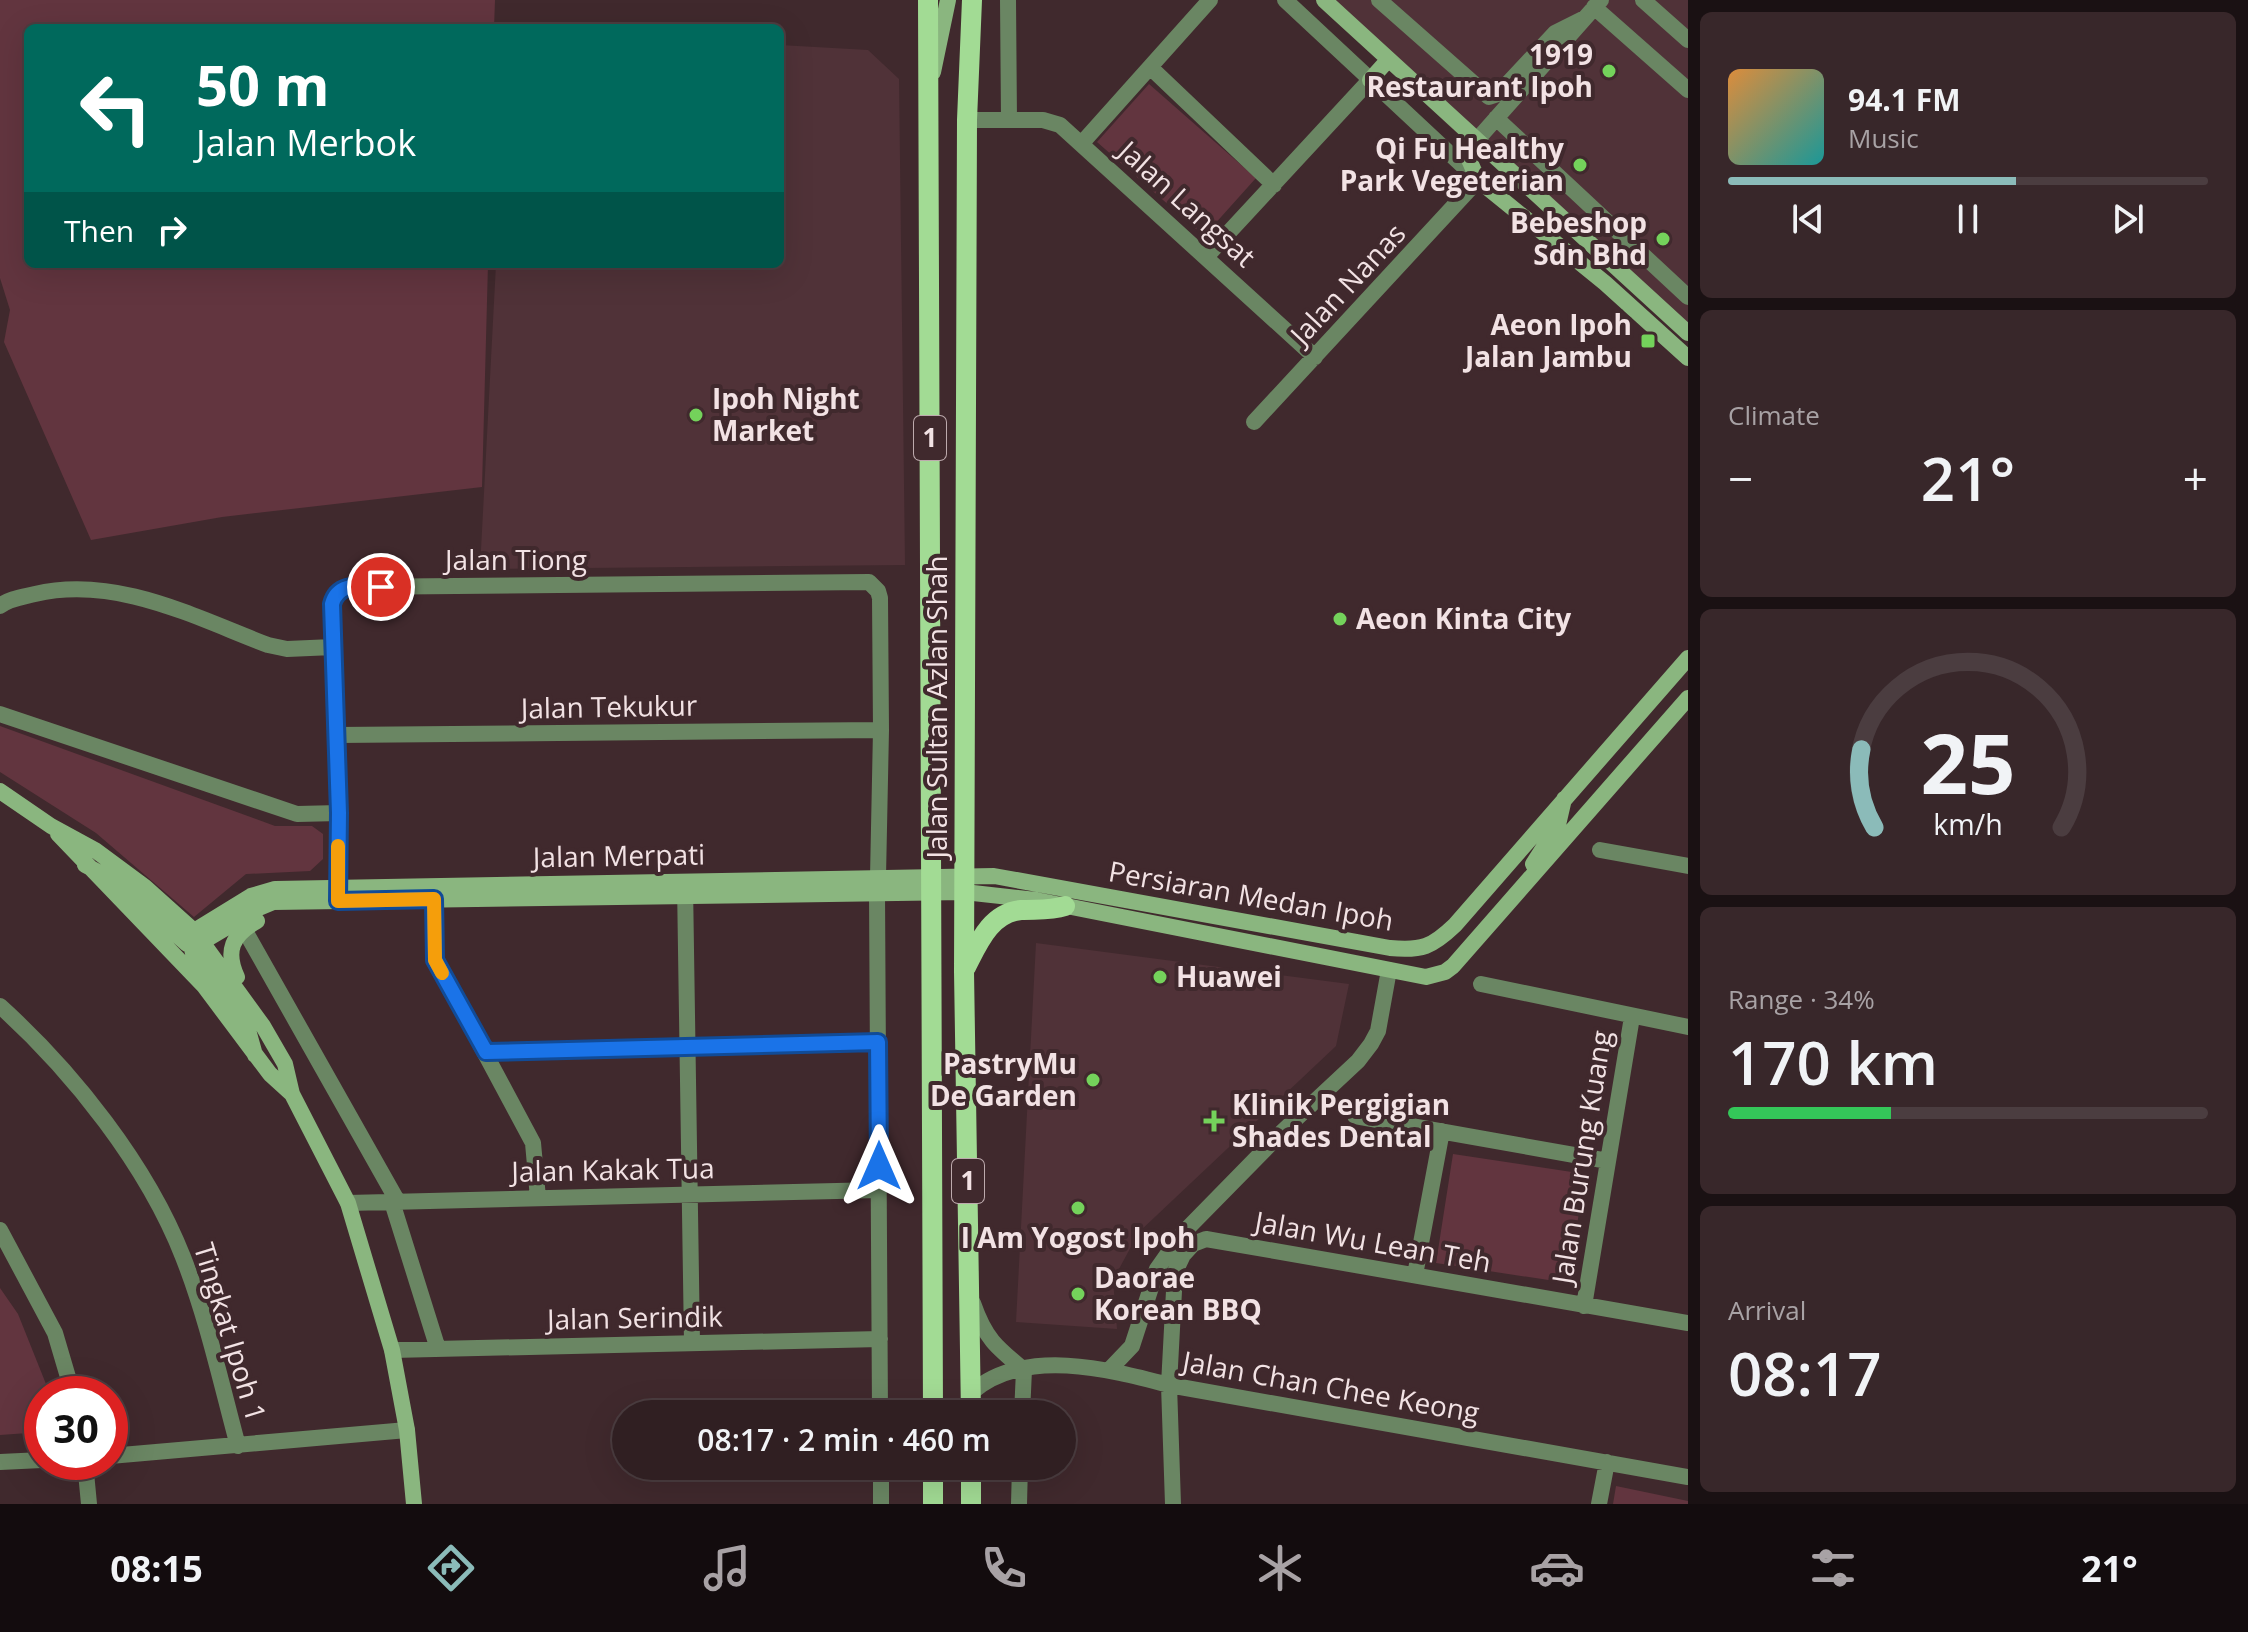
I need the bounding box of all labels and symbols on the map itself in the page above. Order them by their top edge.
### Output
place label: 1919 Restaurant Ipoh [1366,35,1593,105]
marker: 1919 Restaurant Ipoh [1600,62,1618,80]
place label: Qi Fu Healthy Park Vegeterian [1340,129,1564,199]
street label: Jalan Langsat [1109,130,1264,275]
marker: Qi Fu Healthy Park Vegeterian [1571,156,1589,174]
place label: Bebeshop Sdn Bhd [1510,203,1647,273]
street label: Jalan Nanas [1279,214,1413,354]
marker: Bebeshop Sdn Bhd [1654,230,1672,248]
place label: Aeon Ipoh Jalan Jambu [1462,305,1632,375]
marker: Aeon Ipoh Jalan Jambu [1639,332,1657,350]
place label: Ipoh Night Market [712,379,860,449]
marker: Ipoh Night Market [687,406,705,424]
road number: 1 [914,416,946,460]
street label: Jalan Tiong [442,540,587,578]
pin [347,553,415,621]
street label: Jalan Sultan Azlan Shah [917,556,955,861]
place label: Aeon Kinta City [1356,599,1571,637]
marker: Aeon Kinta City [1331,610,1349,628]
street label: Jalan Tekukur [517,685,698,727]
street label: Jalan Merpati [530,834,705,876]
street label: Persiaran Medan Ipoh [1106,851,1397,939]
place label: Huawei [1176,957,1282,995]
marker: Huawei [1151,968,1169,986]
street label: Jalan Burung Kuang [1542,1027,1620,1289]
place label: PastryMu De Garden [930,1044,1077,1114]
marker: PastryMu De Garden [1084,1071,1102,1089]
place label: Klinik Pergigian Shades Dental [1232,1085,1450,1155]
marker: Klinik Pergigian Shades Dental [1203,1110,1225,1132]
position arrow [837,1124,921,1208]
street label: Jalan Kakak Tua [508,1148,715,1190]
road number: 1 [952,1159,984,1203]
marker: I Am Yogost Ipoh [1069,1199,1087,1217]
street label: Jalan Wu Lean Teh [1249,1201,1494,1280]
place label: I Am Yogost Ipoh [961,1218,1195,1256]
street label: Tingkat Ipoh 1 [186,1238,276,1426]
place label: Daorae Korean BBQ [1094,1258,1262,1328]
marker: Daorae Korean BBQ [1069,1285,1087,1303]
street label: Jalan Serindik [544,1296,723,1338]
street label: Jalan Chan Chee Keong [1177,1341,1482,1431]
speed limit sign: 30 [24,1376,128,1480]

